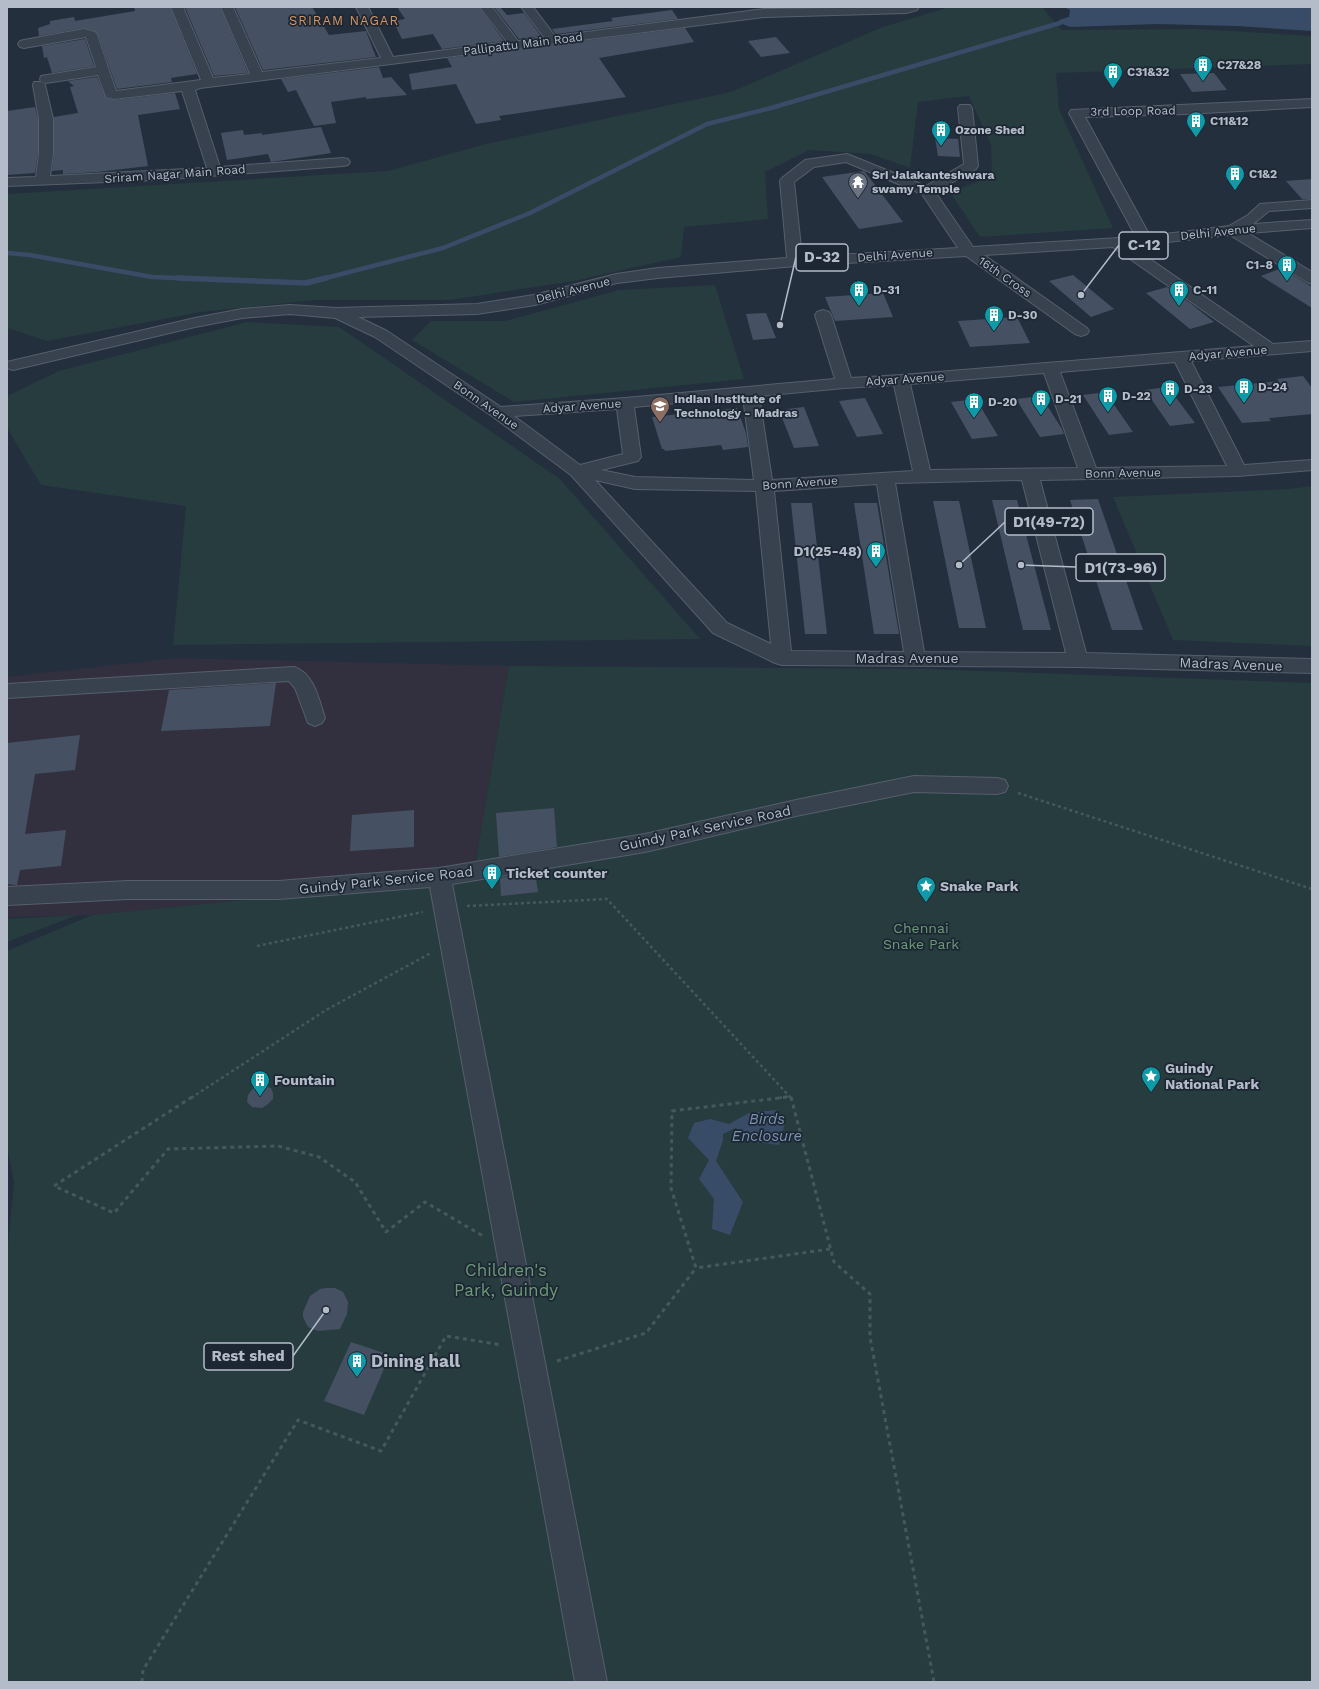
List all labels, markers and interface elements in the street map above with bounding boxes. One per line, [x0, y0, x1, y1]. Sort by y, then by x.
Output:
district label: SRIRAM NAGAR [289, 13, 399, 28]
street label: Pallipattu Main Road [462, 30, 584, 58]
building icon: C27&28 [1192, 54, 1214, 82]
place label: C27&28 [1217, 58, 1261, 72]
building icon: C31&32 [1102, 61, 1124, 89]
place label: C31&32 [1127, 65, 1169, 79]
street label: 3rd Loop Road [1090, 103, 1176, 119]
building icon: C11&12 [1185, 110, 1207, 138]
place label: C11&12 [1210, 114, 1248, 128]
building icon: Ozone Shed [930, 119, 952, 147]
place label: Ozone Shed [955, 123, 1025, 137]
street label: Sriram Nagar Main Road [104, 162, 246, 186]
building icon: C1&2 [1224, 163, 1246, 191]
place label: C1&2 [1249, 167, 1277, 181]
place label: Sri Jalakanteshwara swamy Temple [872, 168, 994, 196]
temple icon: Sri Jalakanteshwara swamy Temple [847, 171, 869, 199]
street label: Delhi Avenue [1180, 221, 1257, 243]
callout: C-12 [1119, 232, 1168, 259]
text: C-12 [1128, 236, 1160, 254]
callout: D-32 [796, 244, 848, 271]
street label: Delhi Avenue [857, 245, 933, 265]
text: D-32 [804, 248, 840, 266]
street label: 16th Cross [976, 254, 1034, 300]
building icon: C1-8 [1276, 254, 1298, 282]
place label: C1-8 [1246, 258, 1273, 272]
street label: Delhi Avenue [534, 274, 612, 306]
building icon: D-31 [848, 279, 870, 307]
building icon: C-11 [1168, 279, 1190, 307]
place label: D-31 [873, 283, 900, 297]
place label: C-11 [1193, 283, 1217, 297]
building icon: D-30 [983, 304, 1005, 332]
place label: D-30 [1008, 308, 1038, 322]
street label: Adyar Avenue [1188, 343, 1268, 363]
street label: Adyar Avenue [865, 369, 945, 389]
building icon: D-24 [1233, 376, 1255, 404]
street label: Bonn Avenue [451, 377, 521, 433]
building icon: D-23 [1159, 378, 1181, 406]
place label: D-24 [1258, 380, 1287, 394]
place label: D-23 [1184, 382, 1213, 396]
building icon: D-22 [1097, 385, 1119, 413]
building icon: D-21 [1030, 388, 1052, 416]
place label: D-22 [1122, 389, 1151, 403]
building icon: D-20 [963, 391, 985, 419]
place label: Indian Institute of Technology - Madras [674, 392, 798, 420]
place label: D-21 [1055, 392, 1082, 406]
school or university icon: Indian Institute of Technology - Madras [649, 395, 671, 423]
place label: D-20 [988, 395, 1018, 409]
street label: Adyar Avenue [542, 396, 622, 416]
street label: Bonn Avenue [1085, 465, 1161, 481]
street label: Bonn Avenue [762, 473, 838, 493]
callout: D1(49-72) [1005, 508, 1093, 535]
text: D1(49-72) [1013, 513, 1085, 531]
building icon: D1(25-48) [865, 540, 887, 568]
place label: D1(25-48) [793, 543, 862, 559]
callout: D1(73-96) [1076, 554, 1165, 581]
text: D1(73-96) [1085, 559, 1157, 577]
street label: Madras Avenue [855, 650, 959, 666]
street label: Madras Avenue [1179, 654, 1283, 674]
street label: Guindy Park Service Road [618, 802, 792, 854]
building icon: Ticket counter [481, 862, 503, 890]
street label: Guindy Park Service Road [298, 863, 474, 897]
place label: Ticket counter [506, 865, 607, 881]
place icon: Snake Park [915, 875, 937, 903]
place label: Snake Park [940, 878, 1019, 894]
park label: Chennai Snake Park [883, 920, 959, 952]
place label: Guindy National Park [1165, 1060, 1259, 1092]
place icon: Guindy National Park [1140, 1065, 1162, 1093]
building icon: Fountain [249, 1069, 271, 1097]
place label: Fountain [274, 1072, 335, 1088]
water label: Birds Enclosure [732, 1110, 802, 1145]
park label: Children's Park, Guindy [454, 1260, 558, 1300]
callout: Rest shed [204, 1343, 293, 1370]
text: Rest shed [211, 1347, 285, 1365]
building icon: Dining hall [346, 1350, 368, 1378]
place label: Dining hall [371, 1351, 460, 1371]

